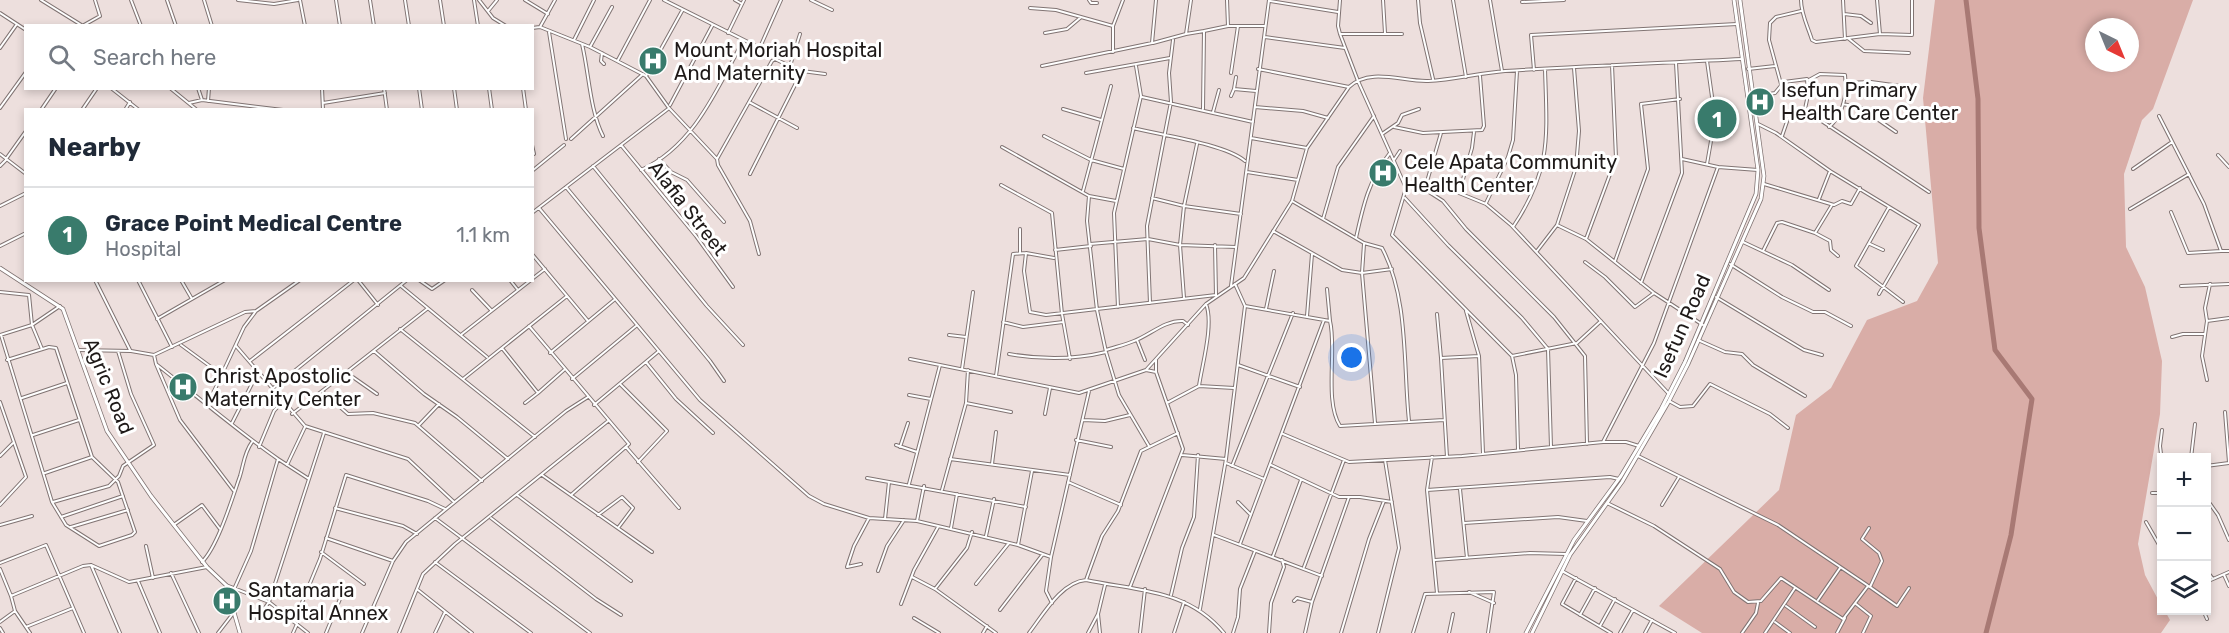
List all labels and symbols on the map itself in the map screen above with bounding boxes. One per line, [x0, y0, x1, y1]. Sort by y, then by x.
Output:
north arrow [2085, 18, 2139, 72]
place label: Mount Moriah Hospital And Maternity [674, 38, 882, 85]
hospital icon: Mount Moriah Hospital And Maternity [637, 45, 669, 77]
place label: Isefun Primary Health Care Center [1781, 78, 1959, 125]
hospital icon: Isefun Primary Health Care Center [1744, 86, 1776, 118]
pin: 1 [1698, 96, 1736, 142]
place label: Cele Apata Community Health Center [1404, 150, 1617, 197]
street label: Alafia Street [643, 156, 733, 260]
hospital icon: Cele Apata Community Health Center [1367, 157, 1399, 189]
street label: Isefun Road [1648, 270, 1716, 382]
street label: Agric Road [79, 335, 139, 437]
your location [1337, 343, 1366, 372]
place label: Christ Apostolic Maternity Center [204, 364, 361, 411]
hospital icon: Christ Apostolic Maternity Center [167, 371, 199, 403]
place label: Santamaria Hospital Annex [248, 578, 388, 625]
hospital icon: Santamaria Hospital Annex [211, 585, 243, 617]

